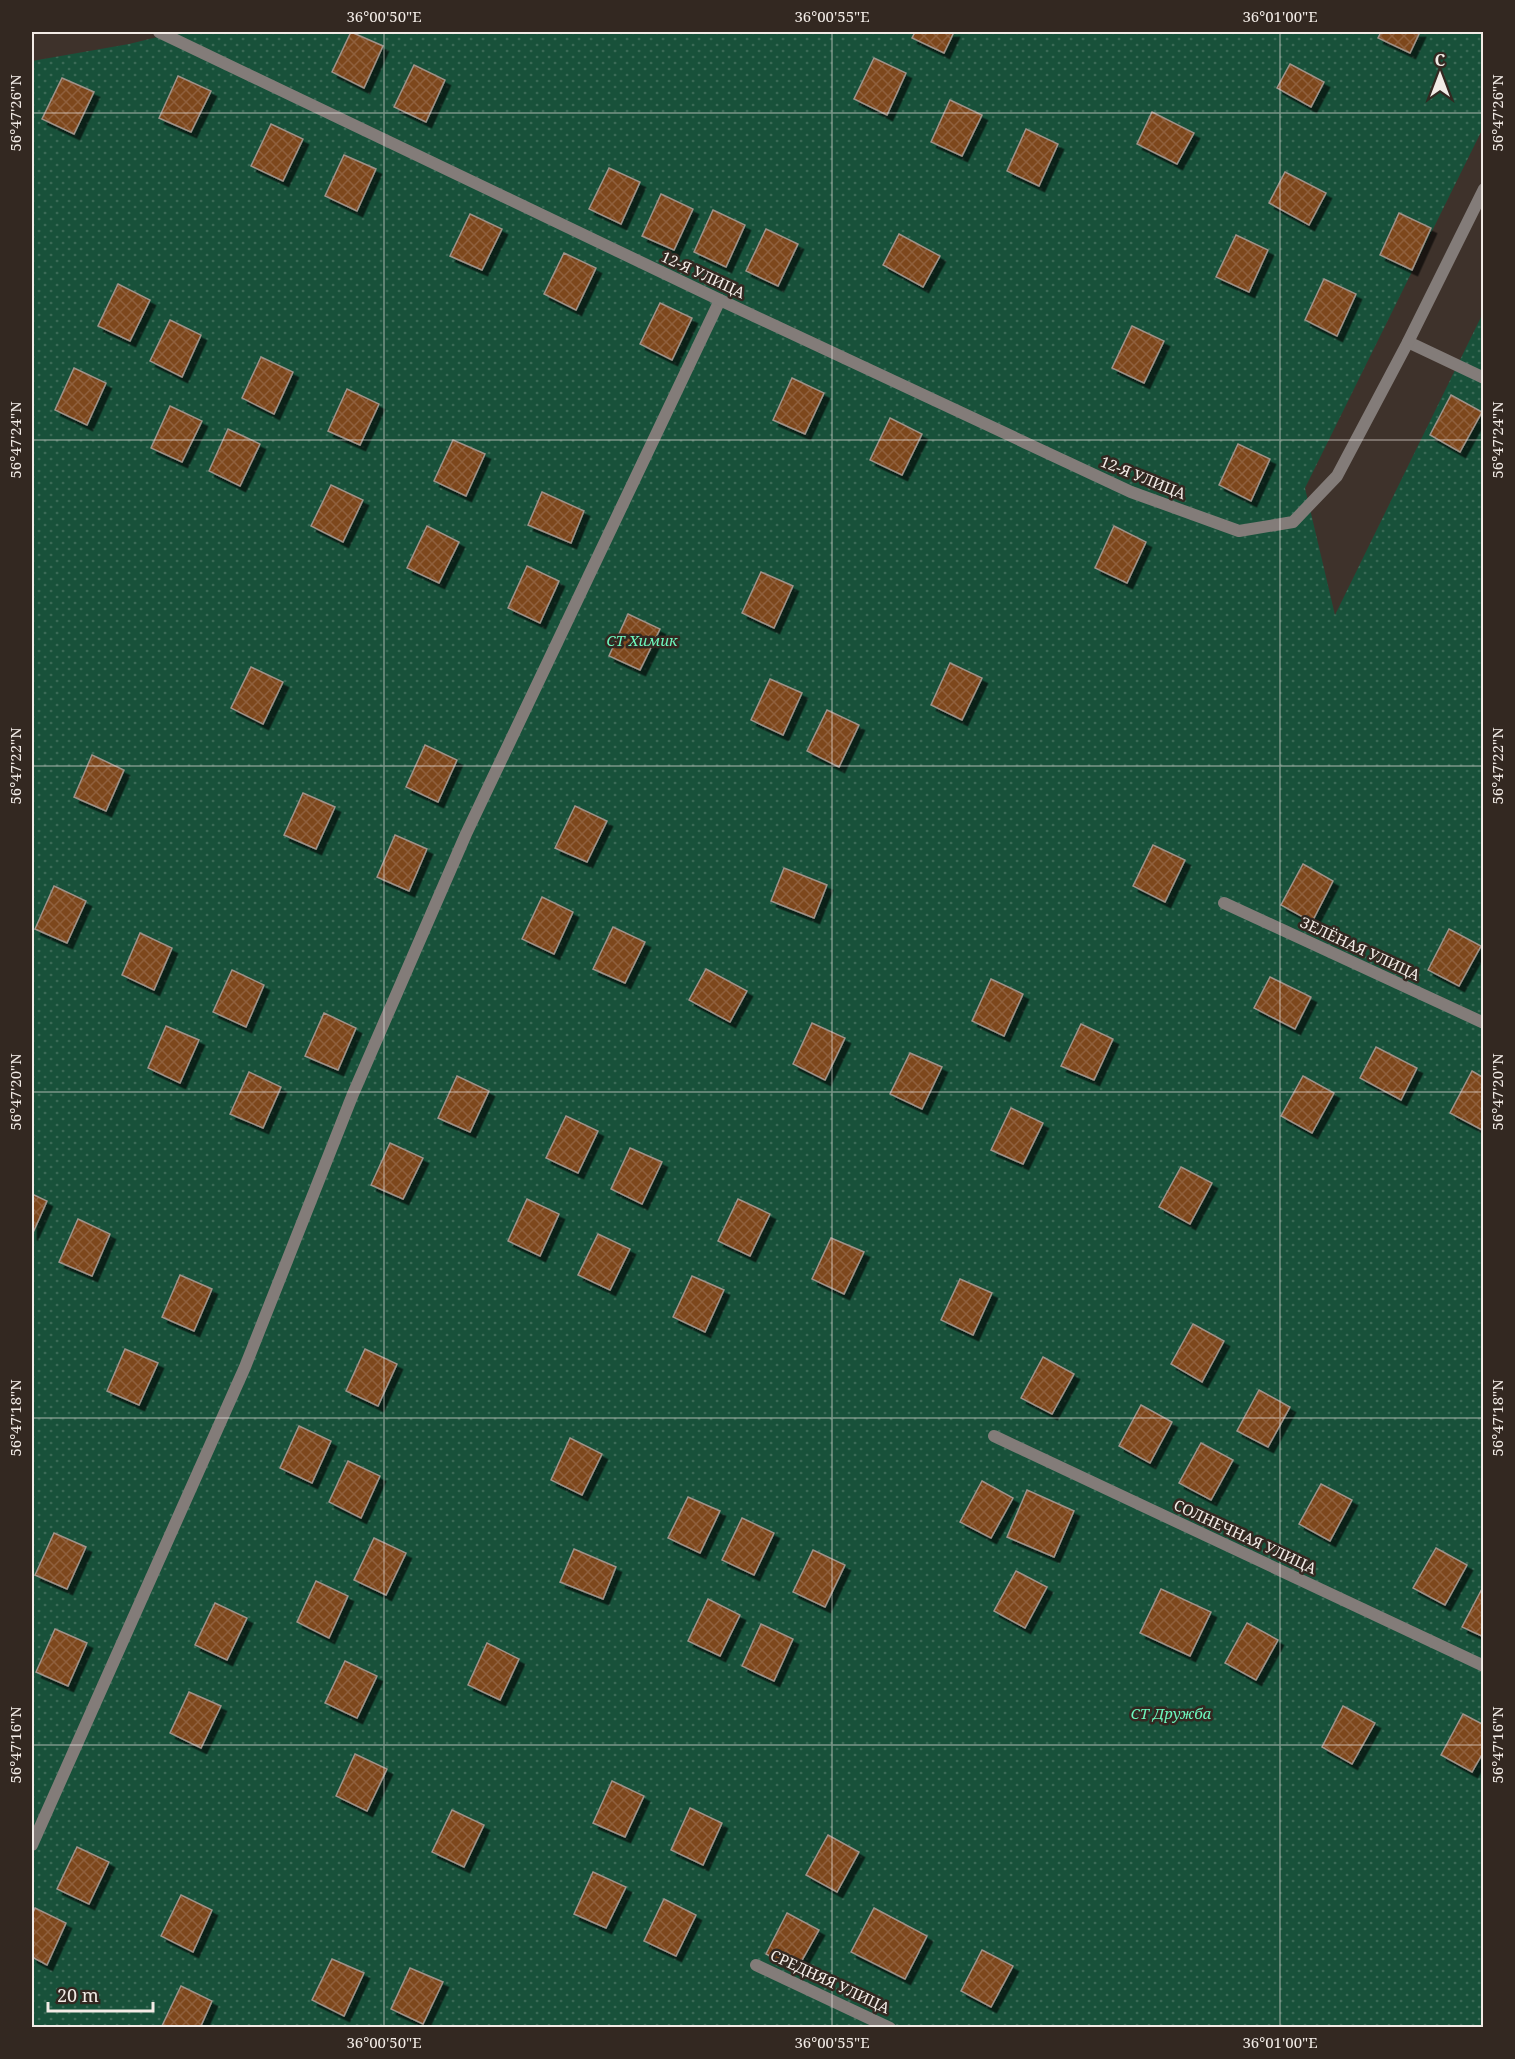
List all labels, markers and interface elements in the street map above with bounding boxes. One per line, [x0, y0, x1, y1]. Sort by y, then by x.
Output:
text: 36°00'50"E [346, 6, 422, 26]
text: 36°00'55"E [794, 6, 870, 26]
text: 36°01'00"E [1242, 6, 1318, 26]
north arrow [1410, 45, 1470, 105]
text: С [1435, 49, 1445, 71]
text: 56°47'26"N [5, 74, 25, 152]
text: 56°47'26"N [1487, 74, 1507, 152]
street label: 12-Я УЛИЦА [658, 246, 749, 302]
text: 56°47'24"N [5, 401, 25, 479]
text: 56°47'24"N [1487, 401, 1507, 479]
street label: 12-Я УЛИЦА [1098, 451, 1189, 503]
park label: СТ Химик [606, 630, 678, 650]
text: 56°47'22"N [5, 727, 25, 805]
text: 56°47'22"N [1487, 727, 1507, 805]
street label: ЗЕЛЁНАЯ УЛИЦА [1297, 912, 1424, 985]
text: 56°47'20"N [5, 1053, 25, 1131]
text: 56°47'20"N [1487, 1053, 1507, 1131]
text: 56°47'18"N [5, 1379, 25, 1457]
text: 56°47'18"N [1487, 1379, 1507, 1457]
street label: СОЛНЕЧНАЯ УЛИЦА [1171, 1494, 1321, 1578]
park label: СТ Дружба [1131, 1703, 1212, 1723]
text: 56°47'16"N [5, 1706, 25, 1784]
text: 56°47'16"N [1487, 1706, 1507, 1784]
street label: СРЕДНЯЯ УЛИЦА [767, 1945, 894, 2018]
scale bar [48, 1975, 153, 2013]
text: 20 m [57, 1983, 99, 2007]
text: 36°00'50"E [346, 2032, 422, 2052]
text: 36°00'55"E [794, 2032, 870, 2052]
text: 36°01'00"E [1242, 2032, 1318, 2052]

